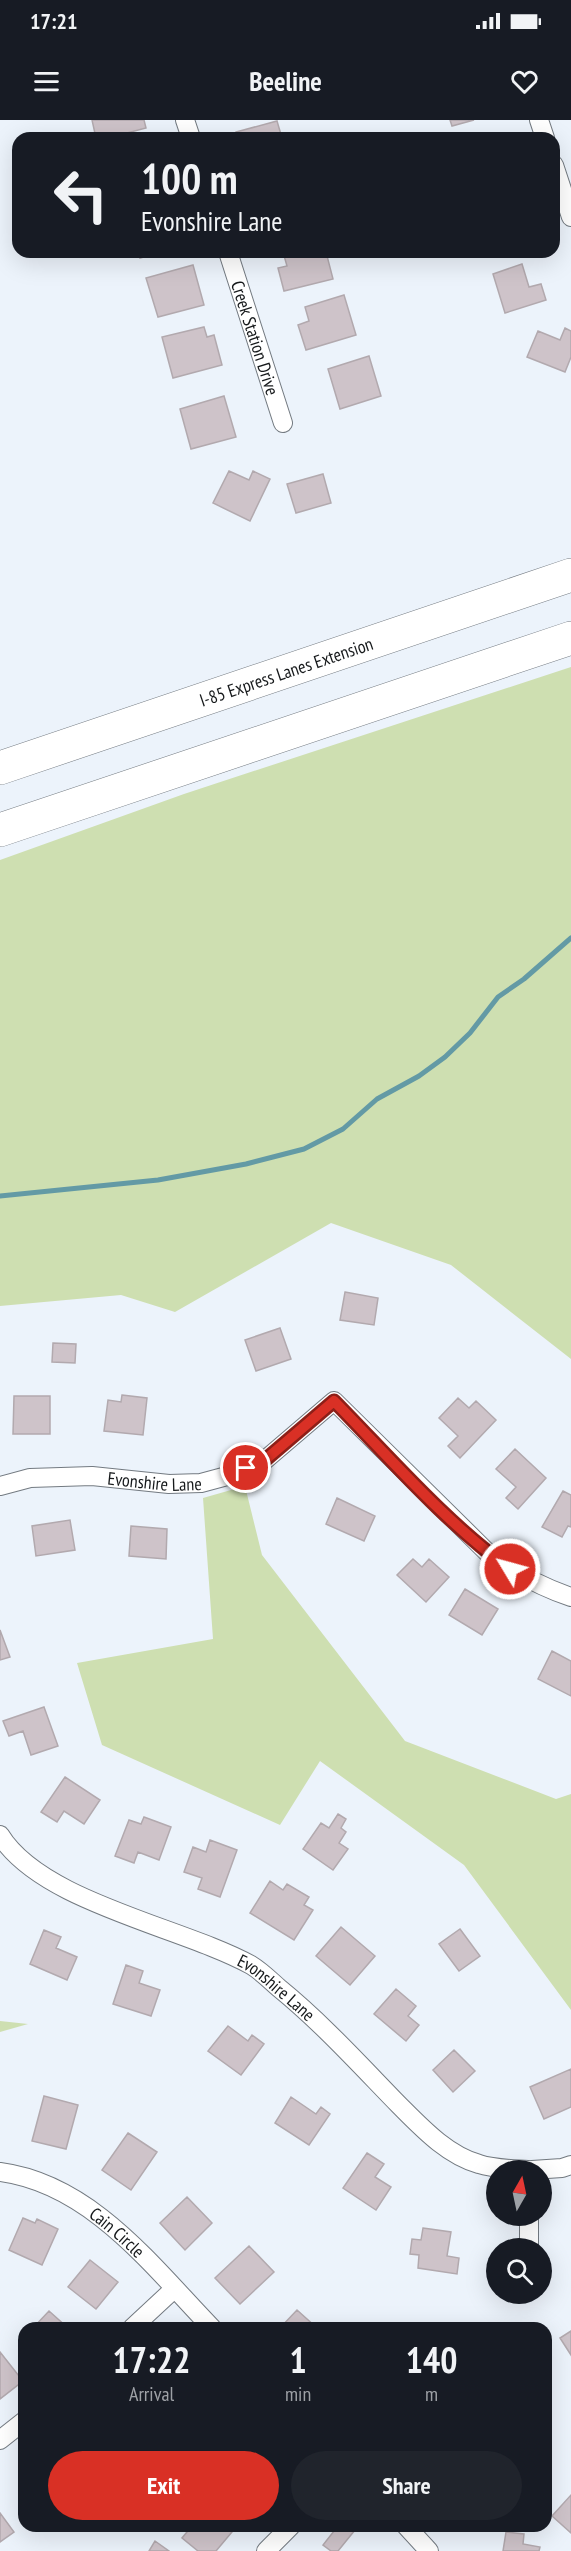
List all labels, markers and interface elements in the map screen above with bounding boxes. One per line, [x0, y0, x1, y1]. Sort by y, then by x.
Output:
text: 17:21 [30, 7, 78, 35]
text: Beeline [249, 64, 322, 98]
icon: menu [30, 65, 63, 98]
icon: heart [508, 65, 541, 98]
text: 100 m [141, 151, 238, 206]
icon: left [42, 156, 120, 234]
text: Evonshire Lane [141, 204, 282, 238]
street label: Creek Station Drive [226, 277, 285, 398]
street label: I-85 Express Lanes Extension [196, 631, 376, 711]
pin [220, 1442, 271, 1493]
icon: arrive [229, 1451, 262, 1484]
street label: Evonshire Lane [106, 1466, 202, 1496]
position arrow [478, 1537, 542, 1601]
street label: Evonshire Lane [234, 1949, 320, 2026]
north arrow [486, 2160, 552, 2226]
map controls [486, 2160, 552, 2304]
street label: Cain Circle [85, 2202, 150, 2262]
button: search [486, 2238, 552, 2304]
text: 17:22 [113, 2336, 190, 2383]
text: 1 [289, 2336, 307, 2383]
text: 140 [406, 2336, 457, 2383]
text: Arrival [129, 2381, 174, 2407]
text: min [285, 2381, 311, 2407]
text: m [425, 2381, 438, 2407]
button: Exit [48, 2451, 279, 2520]
button: Share [291, 2451, 522, 2520]

